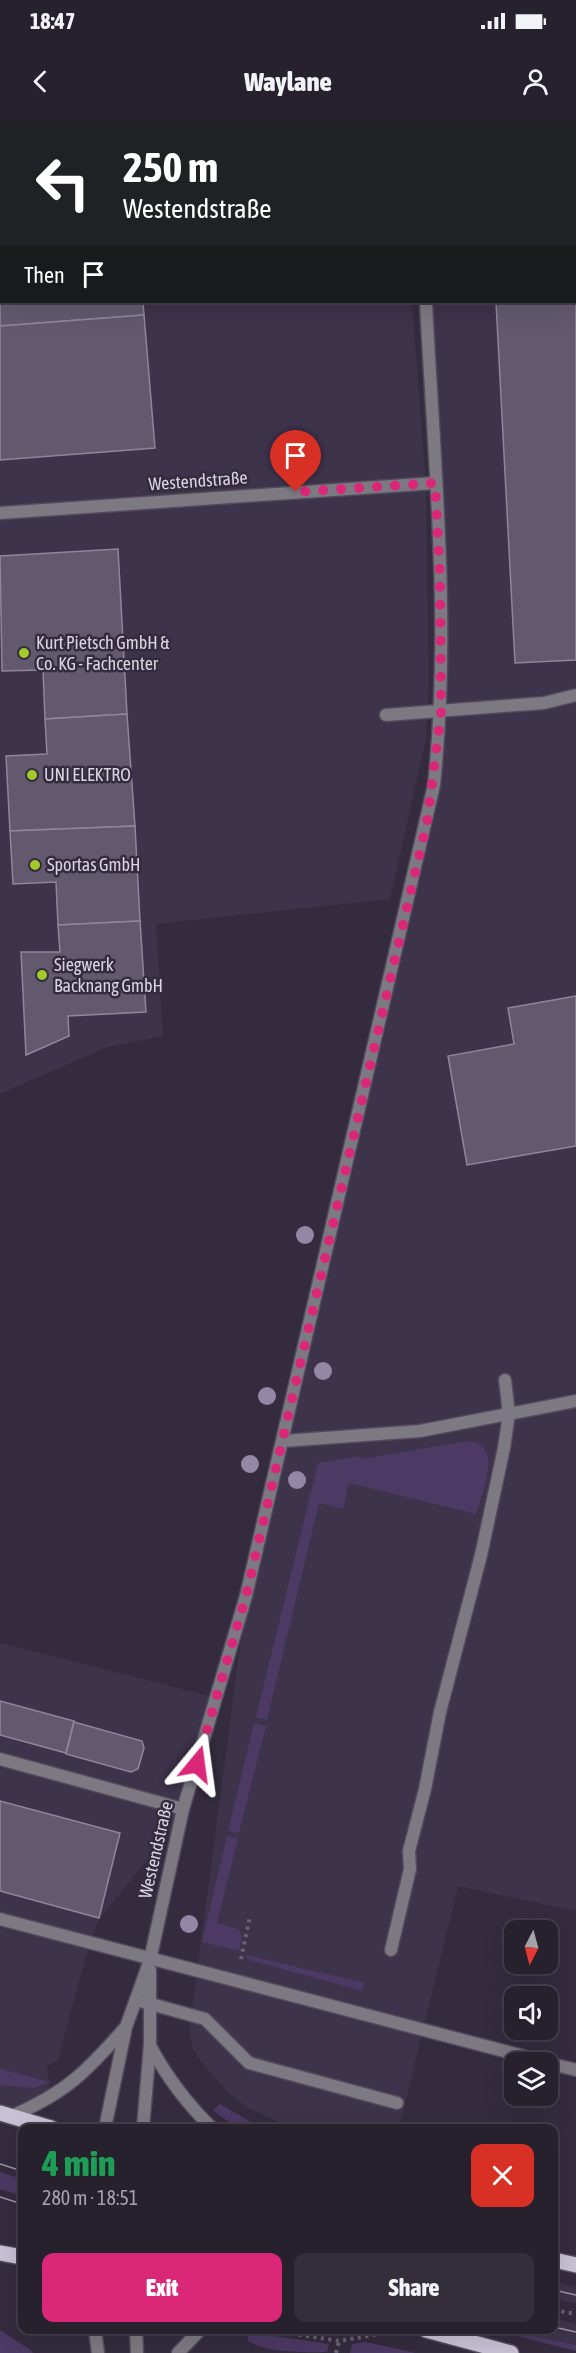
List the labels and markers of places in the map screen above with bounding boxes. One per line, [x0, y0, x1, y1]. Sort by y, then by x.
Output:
pin [270, 430, 321, 492]
place label: Kurt Pietsch GmbH & Co. KG - Fachcenter [36, 632, 170, 674]
marker: Kurt Pietsch GmbH & Co. KG - Fachcenter [17, 646, 31, 660]
place label: UNI ELEKTRO [44, 764, 131, 785]
marker: UNI ELEKTRO [25, 768, 39, 782]
place label: Sportas GmbH [47, 854, 141, 875]
marker: Sportas GmbH [28, 858, 42, 872]
place label: Siegwerk Backnang GmbH [54, 954, 163, 996]
marker: Siegwerk Backnang GmbH [35, 968, 49, 982]

